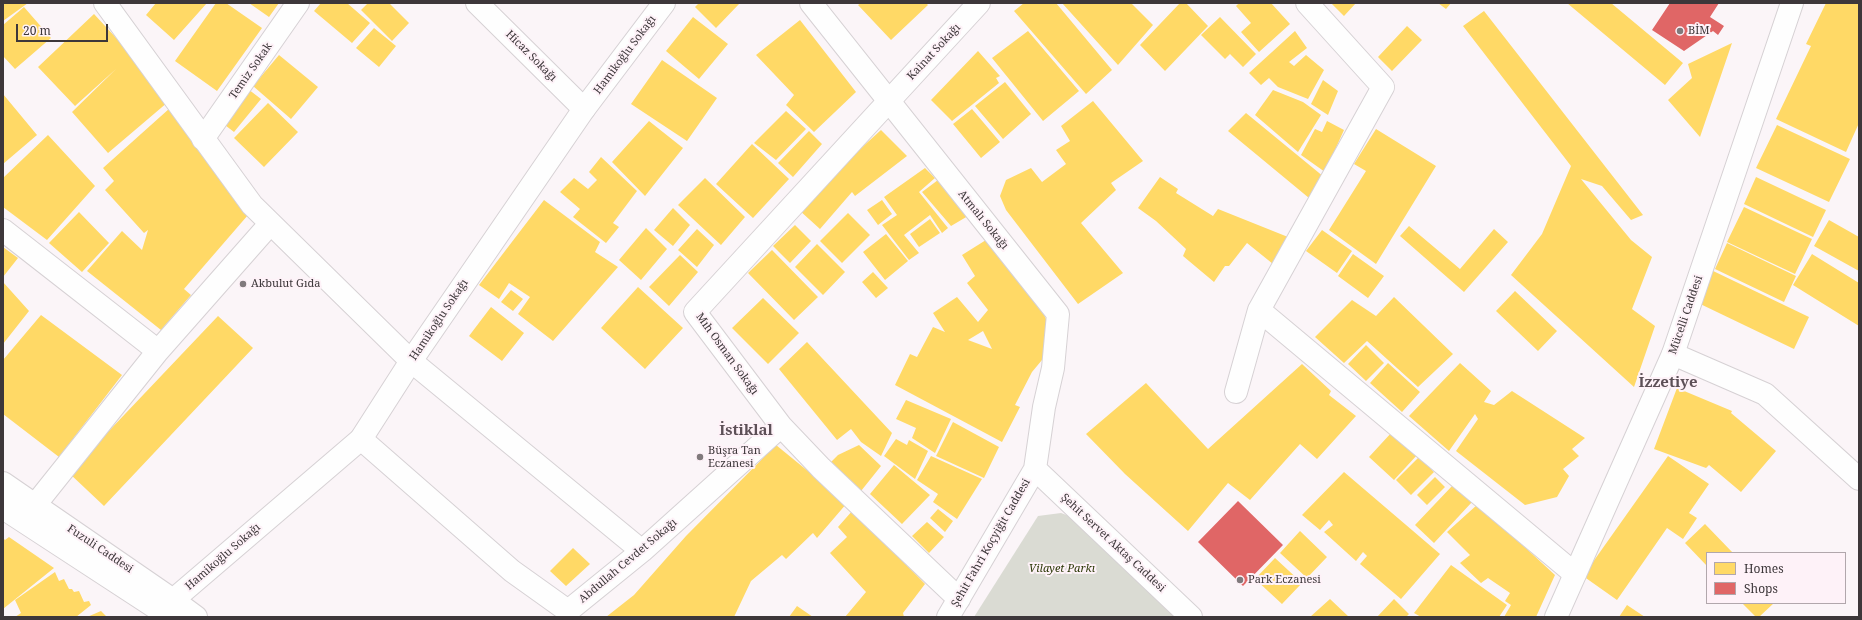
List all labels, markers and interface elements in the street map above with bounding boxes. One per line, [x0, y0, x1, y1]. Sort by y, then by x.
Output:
street label: Hamikoğlu Sokağı [591, 13, 659, 97]
scale bar [18, 16, 110, 42]
street label: Kainat Sokağı [905, 21, 963, 83]
text: 20 m [23, 22, 51, 39]
place label: BİM [1688, 24, 1710, 38]
marker: BİM [1675, 26, 1685, 36]
street label: Hicaz Sokağı [503, 28, 559, 84]
street label: Temiz Sokak [227, 40, 275, 102]
street label: Atmalı Sokağı [955, 188, 1011, 252]
street label: Mücelli Caddesi [1666, 274, 1706, 356]
place label: Akbulut Gıda [251, 277, 320, 291]
street label: Hamikoğlu Sokağı [407, 277, 471, 363]
marker: Akbulut Gıda [238, 279, 248, 289]
street label: Mıh Osman Sokağı [693, 311, 761, 397]
district label: İzzetiye [1638, 374, 1698, 392]
district label: İstiklal [719, 422, 773, 440]
place label: Büşra Tan Eczanesi [708, 444, 761, 470]
marker: Büşra Tan Eczanesi [695, 452, 705, 462]
street label: Şehit Fahri Koçyiğit Caddesi [949, 477, 1033, 609]
street label: Şehit Servet Aktaş Caddesi [1058, 491, 1168, 595]
street label: Abdullah Cevdet Sokağı [576, 516, 680, 606]
street label: Hamikoğlu Sokağı [183, 521, 263, 593]
street label: Fuzuli Caddesi [65, 522, 135, 576]
legend [1706, 552, 1846, 604]
text: Homes [1744, 560, 1784, 577]
park label: Vilayet Parkı [1029, 562, 1095, 576]
place label: Park Eczanesi [1248, 573, 1321, 587]
marker: Park Eczanesi [1235, 575, 1245, 585]
text: Shops [1744, 580, 1778, 597]

